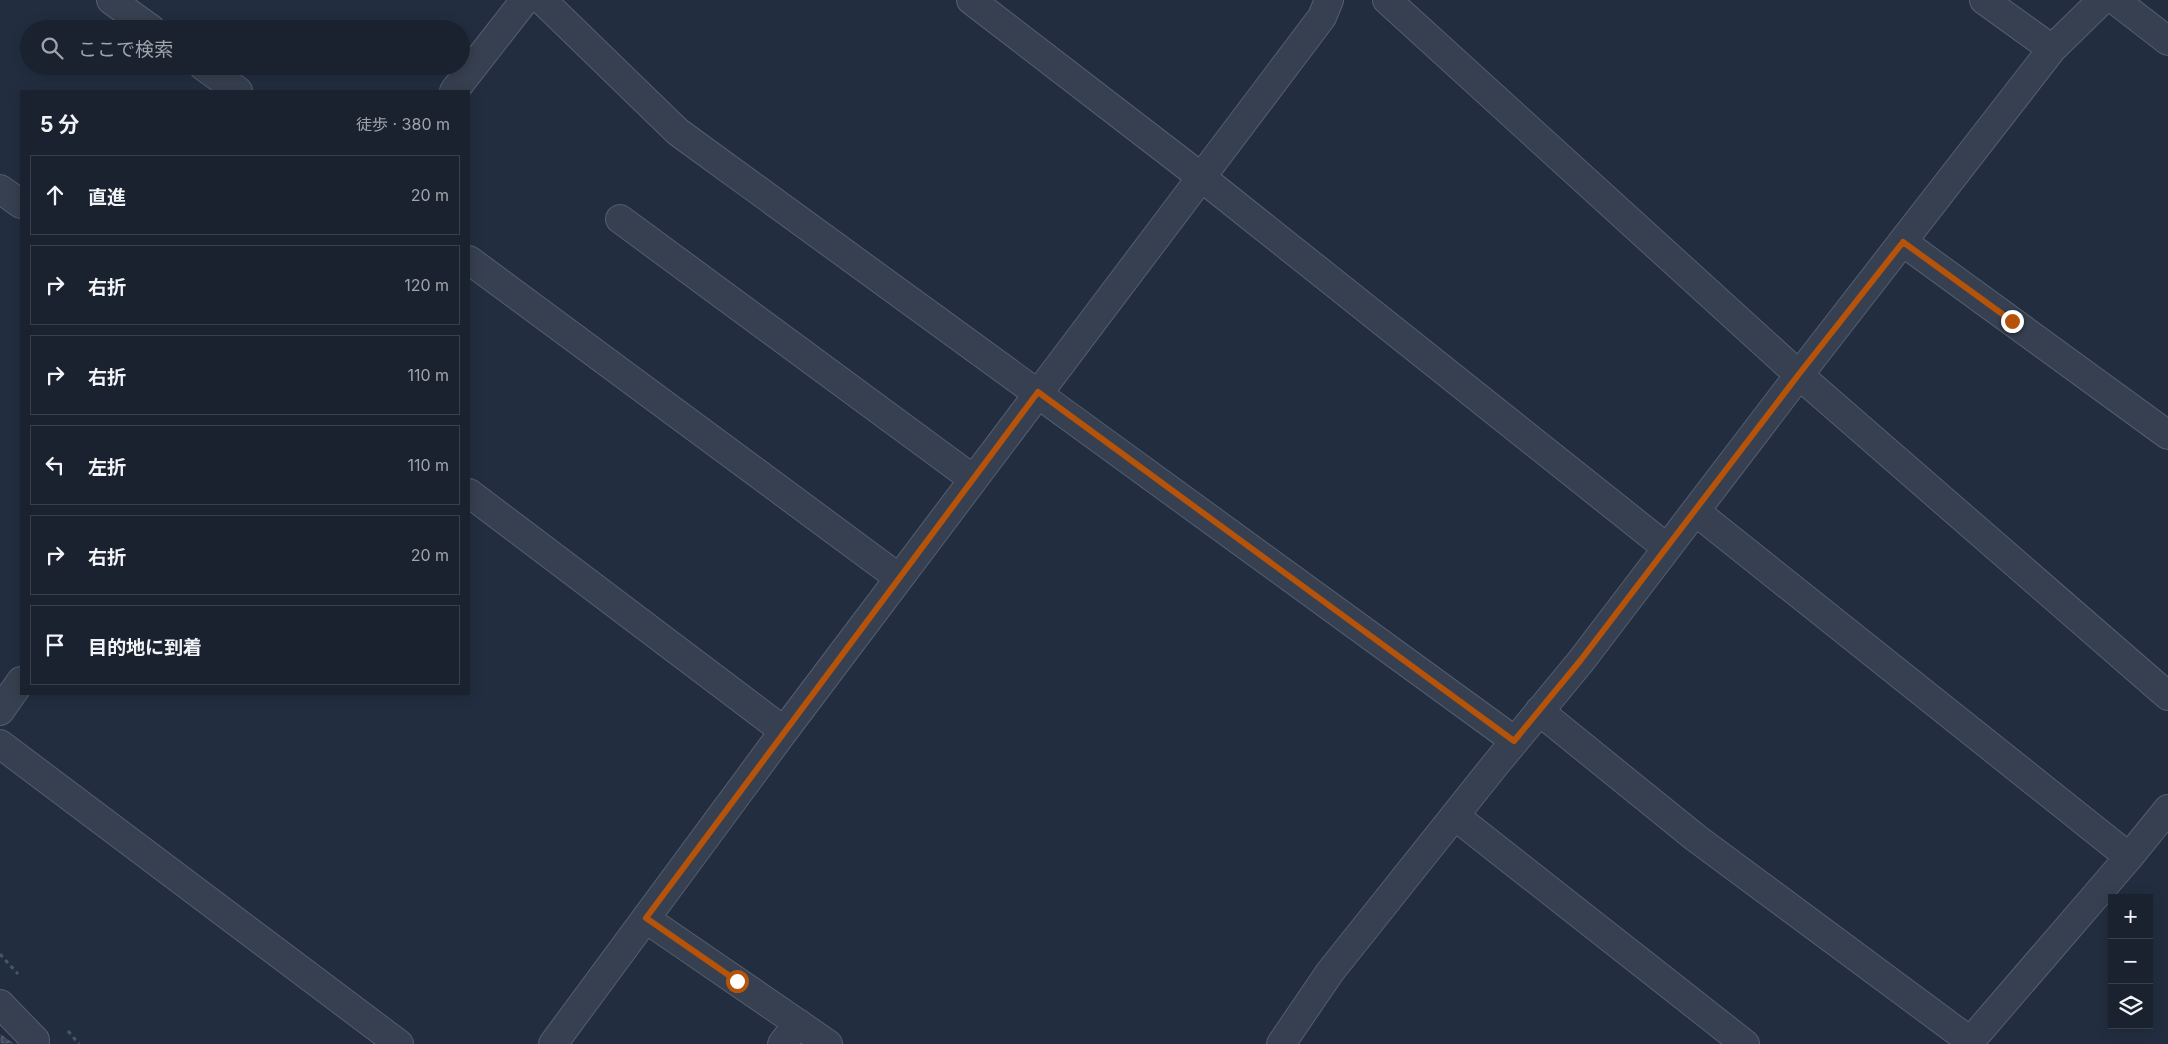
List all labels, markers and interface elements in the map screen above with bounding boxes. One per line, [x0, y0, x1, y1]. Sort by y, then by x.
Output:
search box [20, 20, 470, 75]
icon: search [38, 34, 66, 62]
text: ここで検索 [78, 38, 173, 61]
text: 5 分 [40, 112, 79, 137]
text: 徒歩 · 380 m [356, 114, 450, 134]
icon: ahead [41, 181, 69, 209]
text: 20 m [411, 185, 449, 205]
text: 直進 [88, 186, 126, 209]
icon: right [41, 271, 69, 299]
text: 120 m [404, 275, 449, 295]
text: 右折 [88, 276, 126, 299]
route end [2001, 310, 2024, 333]
icon: right [41, 361, 69, 389]
text: 110 m [407, 365, 449, 385]
text: 右折 [88, 366, 126, 389]
icon: left [41, 451, 69, 479]
text: 110 m [407, 455, 449, 475]
text: 左折 [88, 456, 126, 479]
icon: right [41, 541, 69, 569]
text: 20 m [411, 545, 449, 565]
text: 右折 [88, 546, 126, 569]
icon: arrive [41, 631, 69, 659]
text: 目的地に到着 [88, 636, 202, 659]
map controls [2108, 894, 2153, 1029]
button: + [2108, 894, 2153, 939]
button: − [2108, 939, 2153, 984]
route start [726, 970, 749, 993]
button: layers [2108, 984, 2153, 1029]

